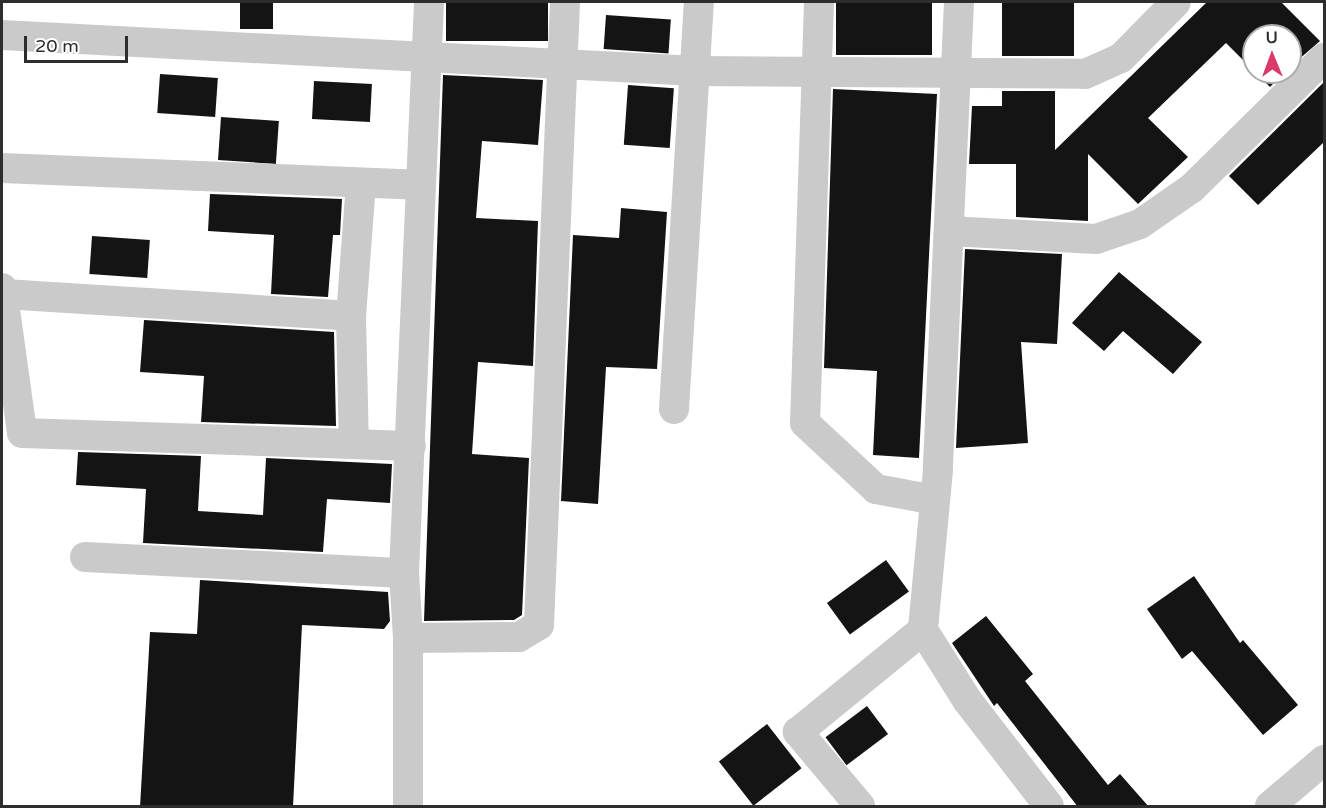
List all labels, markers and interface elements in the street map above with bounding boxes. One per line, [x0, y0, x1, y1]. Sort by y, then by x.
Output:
scale bar [27, 24, 130, 62]
north arrow [1242, 24, 1302, 84]
text: U [1265, 28, 1278, 48]
text: 20 m [35, 35, 79, 57]

